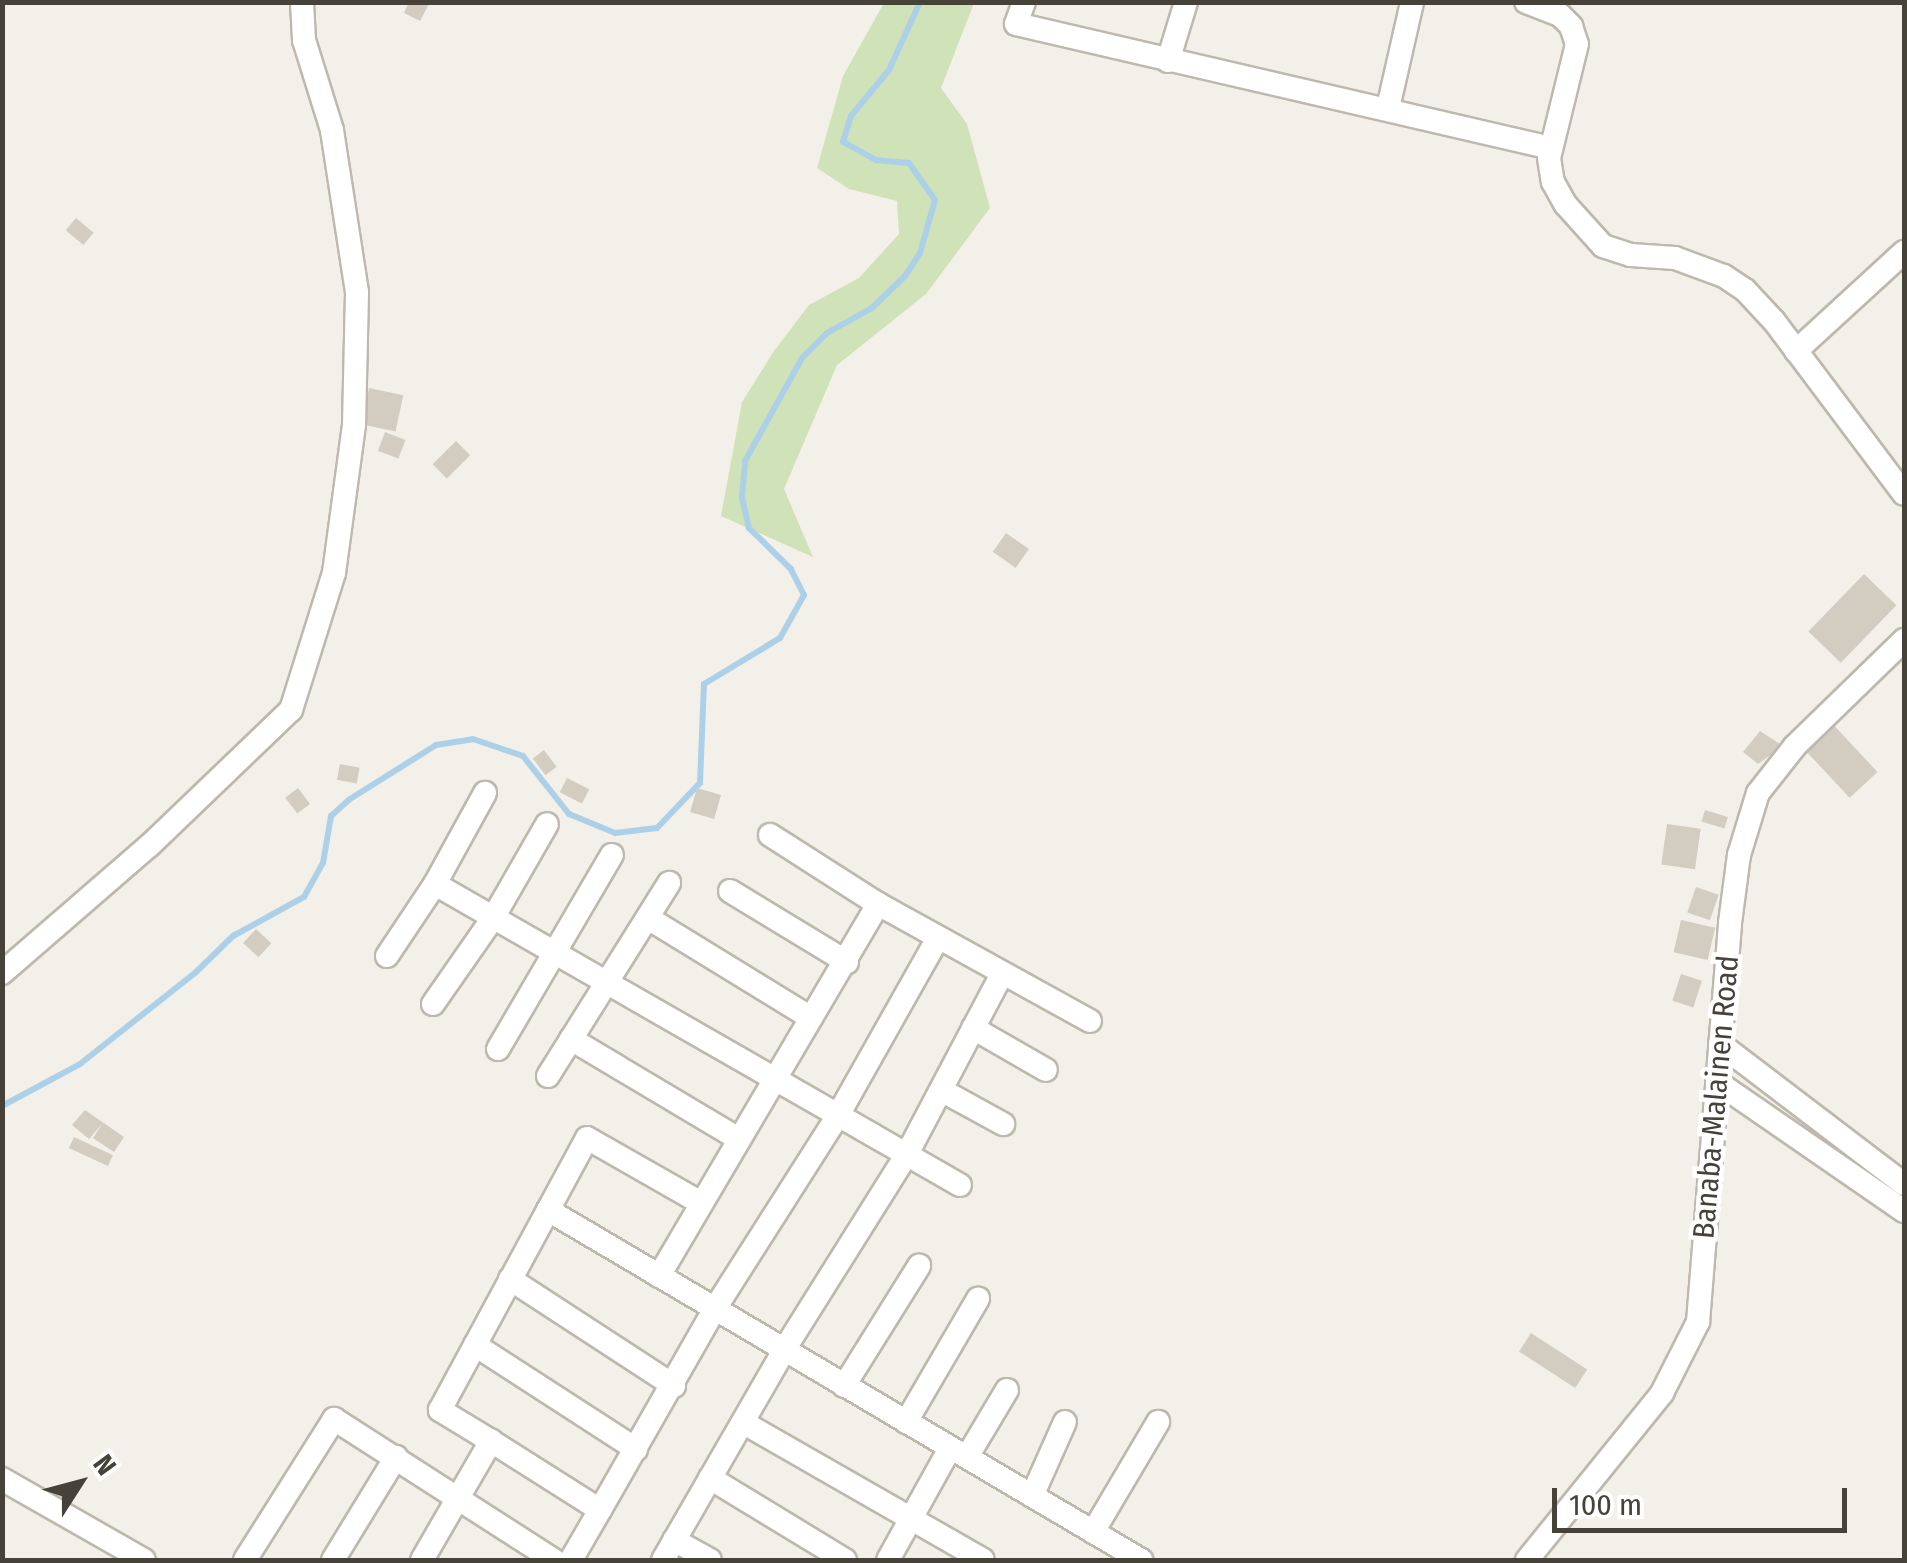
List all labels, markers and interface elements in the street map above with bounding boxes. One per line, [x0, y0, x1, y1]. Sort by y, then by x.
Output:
street label: Banaba-Malainen Road [1686, 954, 1746, 1240]
north arrow [30, 1433, 130, 1533]
text: N [86, 1449, 123, 1482]
scale bar [1557, 1468, 1852, 1530]
text: 100 m [1569, 1487, 1642, 1523]

